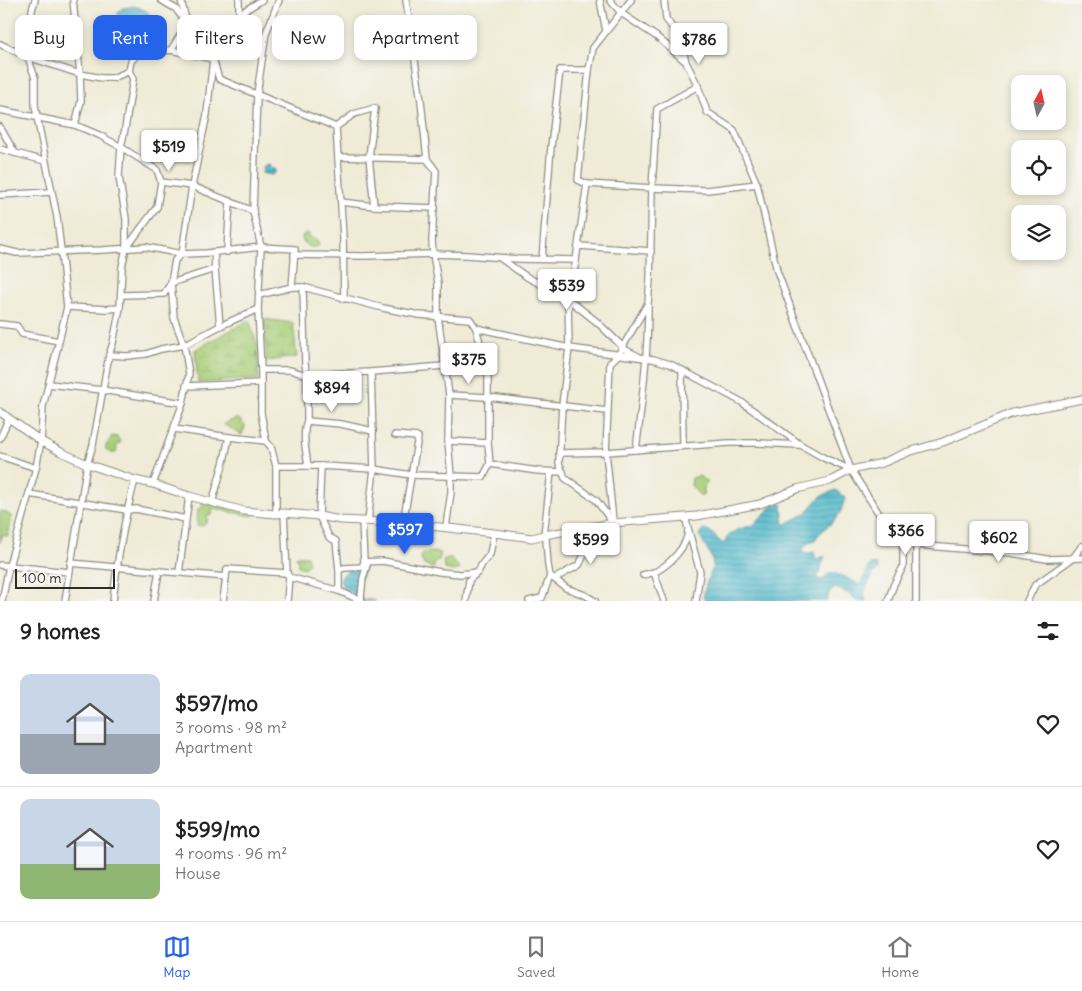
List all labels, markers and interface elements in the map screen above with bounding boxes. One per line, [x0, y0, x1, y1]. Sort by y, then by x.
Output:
chip: Buy [15, 15, 83, 60]
chip: Rent [93, 15, 167, 60]
chip: Filters [177, 15, 262, 60]
chip: New [272, 15, 344, 60]
chip: Apartment [354, 15, 477, 60]
pin: $786 [669, 22, 729, 65]
text: $786 [681, 29, 717, 49]
north arrow [1011, 75, 1066, 130]
map controls [1011, 75, 1066, 260]
pin: $519 [139, 130, 199, 172]
text: $519 [152, 136, 186, 156]
button: locate [1011, 140, 1066, 195]
button: layers [1011, 205, 1066, 260]
pin: $539 [537, 268, 597, 311]
text: $539 [549, 275, 585, 295]
pin: $375 [439, 342, 499, 385]
text: $375 [452, 349, 487, 369]
pin: $894 [302, 370, 362, 413]
text: $894 [314, 377, 350, 397]
pin: $597 [375, 512, 435, 555]
pin: $366 [876, 514, 936, 556]
text: $597 [387, 519, 423, 539]
text: $366 [888, 520, 924, 540]
pin: $602 [969, 520, 1029, 563]
pin: $599 [561, 522, 621, 565]
text: $602 [980, 527, 1018, 547]
text: $599 [573, 529, 609, 549]
scale bar [15, 566, 115, 589]
text: 100 m [22, 569, 62, 587]
icon: filters [1034, 617, 1062, 645]
text: 9 homes [20, 618, 100, 645]
text: $597/mo [175, 690, 258, 717]
icon: home [60, 694, 120, 754]
icon: heart [1034, 710, 1062, 738]
text: 3 rooms · 98 m² [175, 717, 287, 737]
text: Apartment [175, 737, 253, 757]
text: $599/mo [175, 816, 260, 843]
icon: home [60, 819, 120, 879]
icon: heart [1034, 835, 1062, 863]
text: 4 rooms · 96 m² [175, 843, 287, 863]
text: House [175, 863, 221, 883]
tab: Map [163, 933, 191, 981]
tab: Saved [517, 933, 555, 981]
tab: Home [881, 933, 919, 981]

